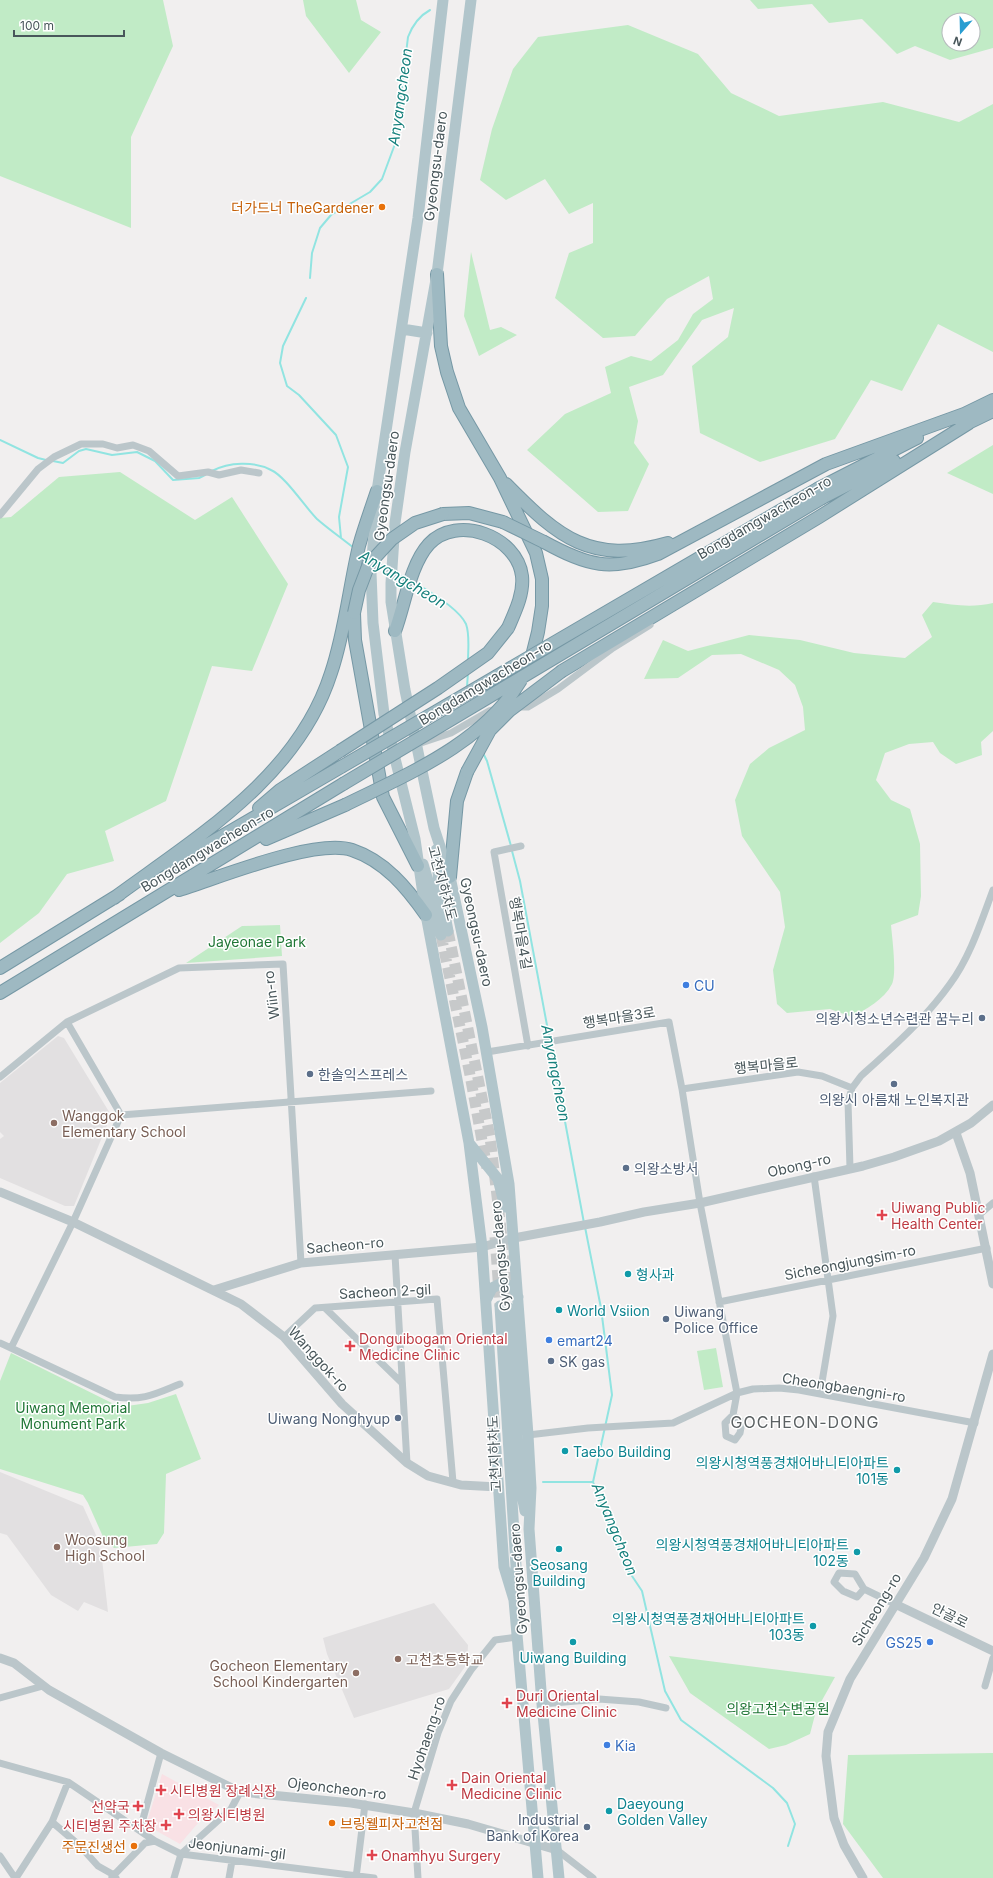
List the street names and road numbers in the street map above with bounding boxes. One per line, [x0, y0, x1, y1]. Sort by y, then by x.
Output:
street label: Gyeongsu-daero [420, 110, 450, 222]
street label: Gyeongsu-daero [370, 430, 402, 542]
street label: Bongdamgwacheon-ro [694, 472, 834, 562]
street label: Bongdamgwacheon-ro [415, 636, 555, 728]
street label: Bongdamgwacheon-ro [137, 803, 277, 895]
street label: 고천지하차도 [425, 843, 461, 923]
street label: Gyeongsu-daero [457, 876, 497, 988]
street label: 행복마을4길 [506, 895, 536, 971]
street label: Wiin-ro [260, 970, 282, 1020]
street label: 행복마을3로 [582, 1003, 657, 1031]
street label: 행복마을로 [733, 1053, 799, 1077]
street label: Obong-ro [766, 1149, 832, 1181]
street label: Gyeongsu-daero [487, 1200, 513, 1312]
street label: Sacheon-ro [305, 1233, 385, 1257]
street label: Sicheongjungsim-ro [783, 1241, 917, 1283]
street label: Sacheon 2-gil [339, 1280, 431, 1302]
street label: Wanggok-ro [285, 1323, 353, 1395]
street label: Cheongbaengni-ro [781, 1369, 907, 1405]
street label: 고천지하차도 [483, 1415, 505, 1493]
street label: Gyeongsu-daero [506, 1523, 530, 1635]
street label: Sicheong-ro [848, 1570, 904, 1648]
street label: 안골로 [929, 1599, 971, 1631]
street label: Hyohaeng-ro [404, 1694, 448, 1782]
street label: Ojeoncheon-ro [286, 1773, 388, 1803]
street label: Jeonjunami-gil [187, 1834, 287, 1862]

